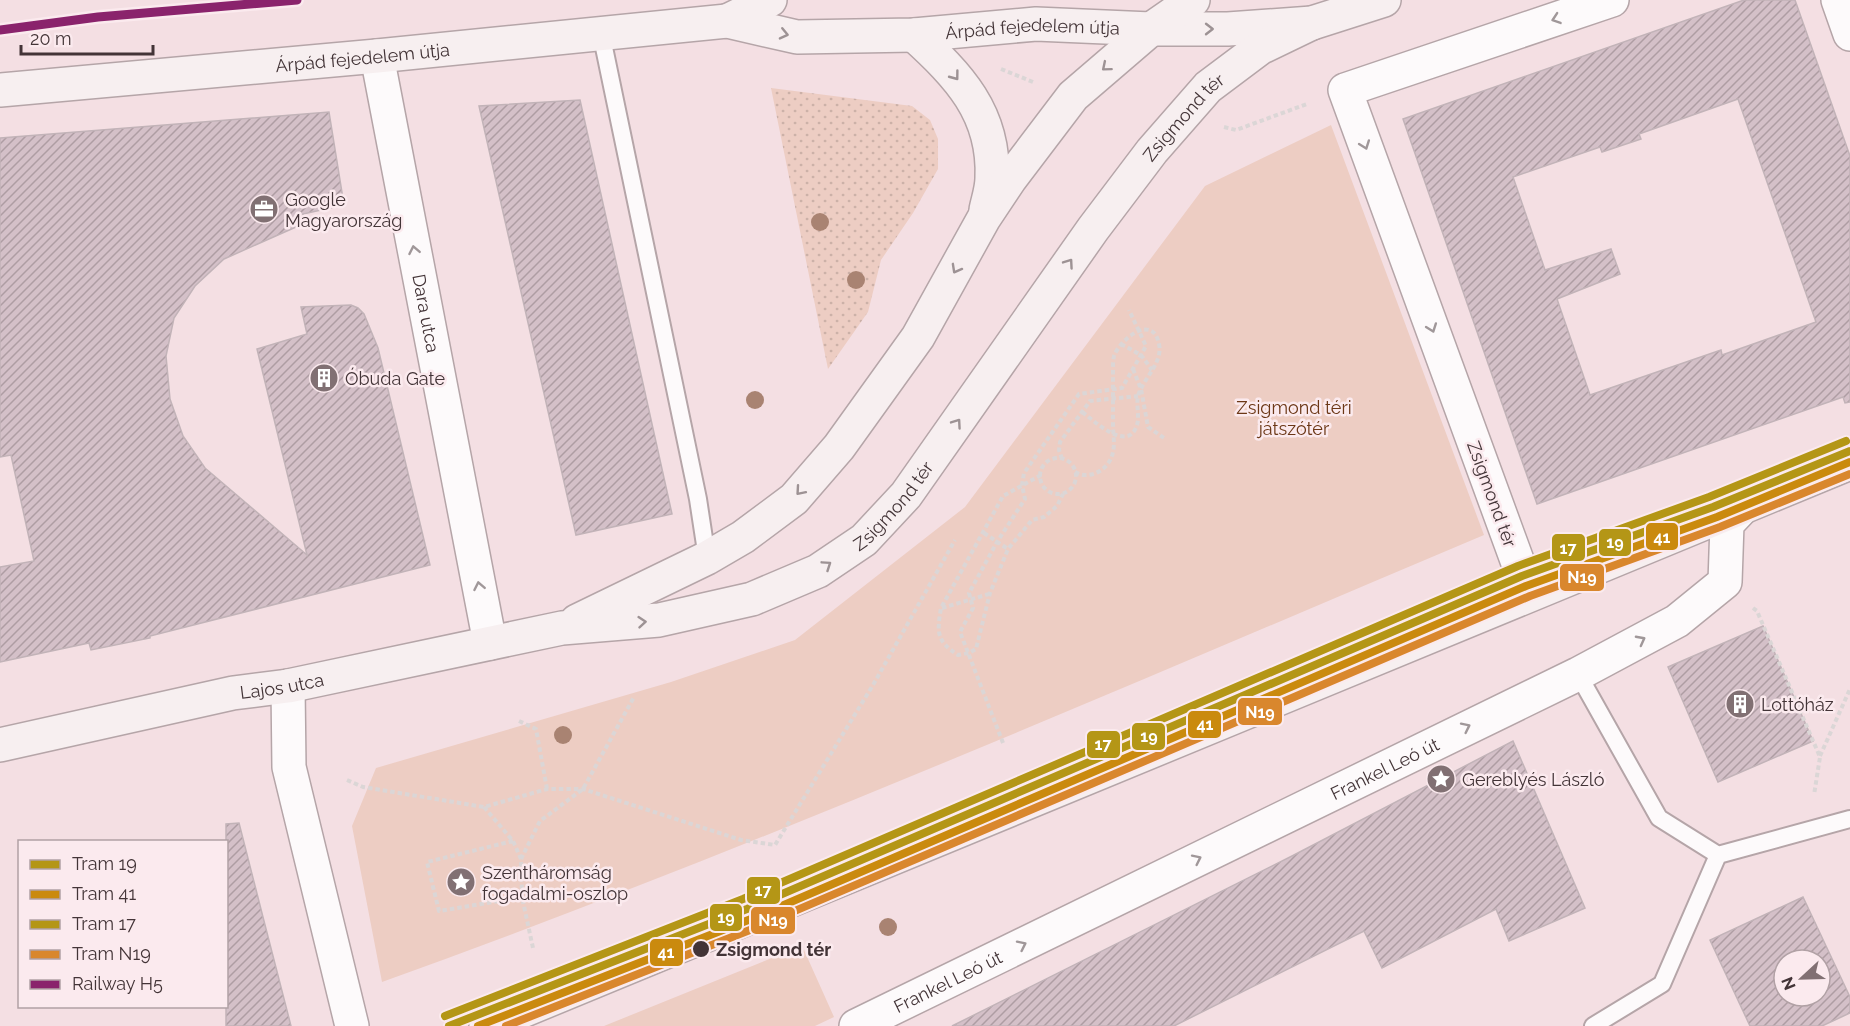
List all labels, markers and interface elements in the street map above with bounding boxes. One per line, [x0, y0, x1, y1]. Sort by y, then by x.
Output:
one-way arrow [1551, 11, 1562, 24]
street label: Árpád fejedelem útja [944, 13, 1120, 43]
scale bar [21, 18, 153, 56]
one-way arrow [1205, 23, 1214, 35]
one-way arrow [779, 27, 789, 40]
text: 20 m [30, 28, 72, 49]
street label: Árpád fejedelem útja [274, 38, 451, 76]
one-way arrow [1102, 60, 1113, 71]
street label: Zsigmond tér [1138, 68, 1229, 165]
one-way arrow [948, 69, 959, 80]
one-way arrow [1358, 139, 1370, 150]
place label: Google Magyarország [285, 189, 403, 231]
office icon: Google Magyarország [248, 193, 280, 225]
one-way arrow [408, 245, 421, 255]
one-way arrow [1062, 259, 1073, 270]
one-way arrow [952, 263, 963, 273]
street label: Dara utca [409, 272, 444, 354]
one-way arrow [1424, 322, 1437, 333]
building icon: Óbuda Gate [308, 362, 340, 394]
place label: Óbuda Gate [345, 367, 445, 389]
park label: Zsigmond téri játszótér [1236, 397, 1352, 439]
one-way arrow [950, 418, 961, 429]
street label: Zsigmond tér [1463, 438, 1521, 551]
street label: Zsigmond tér [849, 456, 937, 555]
one-way arrow [796, 484, 807, 495]
line badge: 41 [1645, 522, 1679, 551]
line badge: 19 [1598, 528, 1632, 557]
text: 41 [1653, 528, 1671, 547]
line badge: 17 [1551, 533, 1586, 562]
text: 19 [1606, 533, 1624, 552]
text: 17 [1560, 539, 1576, 558]
one-way arrow [820, 561, 831, 572]
line badge: N19 [1559, 563, 1605, 592]
text: N19 [1567, 568, 1597, 587]
one-way arrow [473, 581, 486, 591]
one-way arrow [637, 616, 646, 629]
one-way arrow [1635, 636, 1646, 648]
street label: Lajos utca [239, 668, 326, 703]
building icon: Lottóház [1724, 688, 1756, 720]
place label: Lottóház [1761, 694, 1834, 715]
line badge: N19 [1237, 697, 1283, 726]
text: N19 [1245, 703, 1275, 722]
line badge: 41 [1187, 710, 1222, 739]
text: 41 [1196, 715, 1214, 734]
line badge: 19 [1131, 722, 1166, 751]
one-way arrow [1460, 722, 1471, 734]
text: 19 [1140, 727, 1158, 746]
line badge: 17 [1086, 730, 1121, 759]
street label: Frankel Leó út [1327, 733, 1442, 804]
text: 17 [1095, 735, 1111, 754]
place icon: Gereblyés László [1425, 763, 1457, 795]
place label: Gereblyés László [1462, 769, 1605, 790]
legend [18, 840, 228, 1008]
text: Tram 19 [72, 853, 137, 874]
one-way arrow [1190, 854, 1201, 866]
place label: Szentháromság fogadalmi-oszlop [482, 862, 628, 904]
place icon: Szentháromság fogadalmi-oszlop [445, 866, 477, 898]
line badge: 17 [746, 876, 781, 905]
text: 17 [755, 881, 771, 900]
text: Tram 41 [72, 883, 136, 904]
line badge: 19 [709, 903, 743, 932]
line badge: N19 [750, 906, 796, 935]
text: 19 [717, 908, 735, 927]
text: N19 [758, 911, 788, 930]
text: Tram 17 [72, 913, 136, 934]
line badge: 41 [649, 938, 684, 967]
marker: Zsigmond tér [691, 939, 711, 959]
place label: Zsigmond tér [716, 939, 831, 960]
one-way arrow [1015, 940, 1026, 952]
text: Tram N19 [72, 943, 151, 964]
text: 41 [657, 943, 675, 962]
street label: Frankel Leó út [890, 946, 1005, 1017]
north arrow [1772, 948, 1832, 1008]
text: Railway H5 [72, 973, 163, 994]
text: N [1777, 974, 1800, 993]

